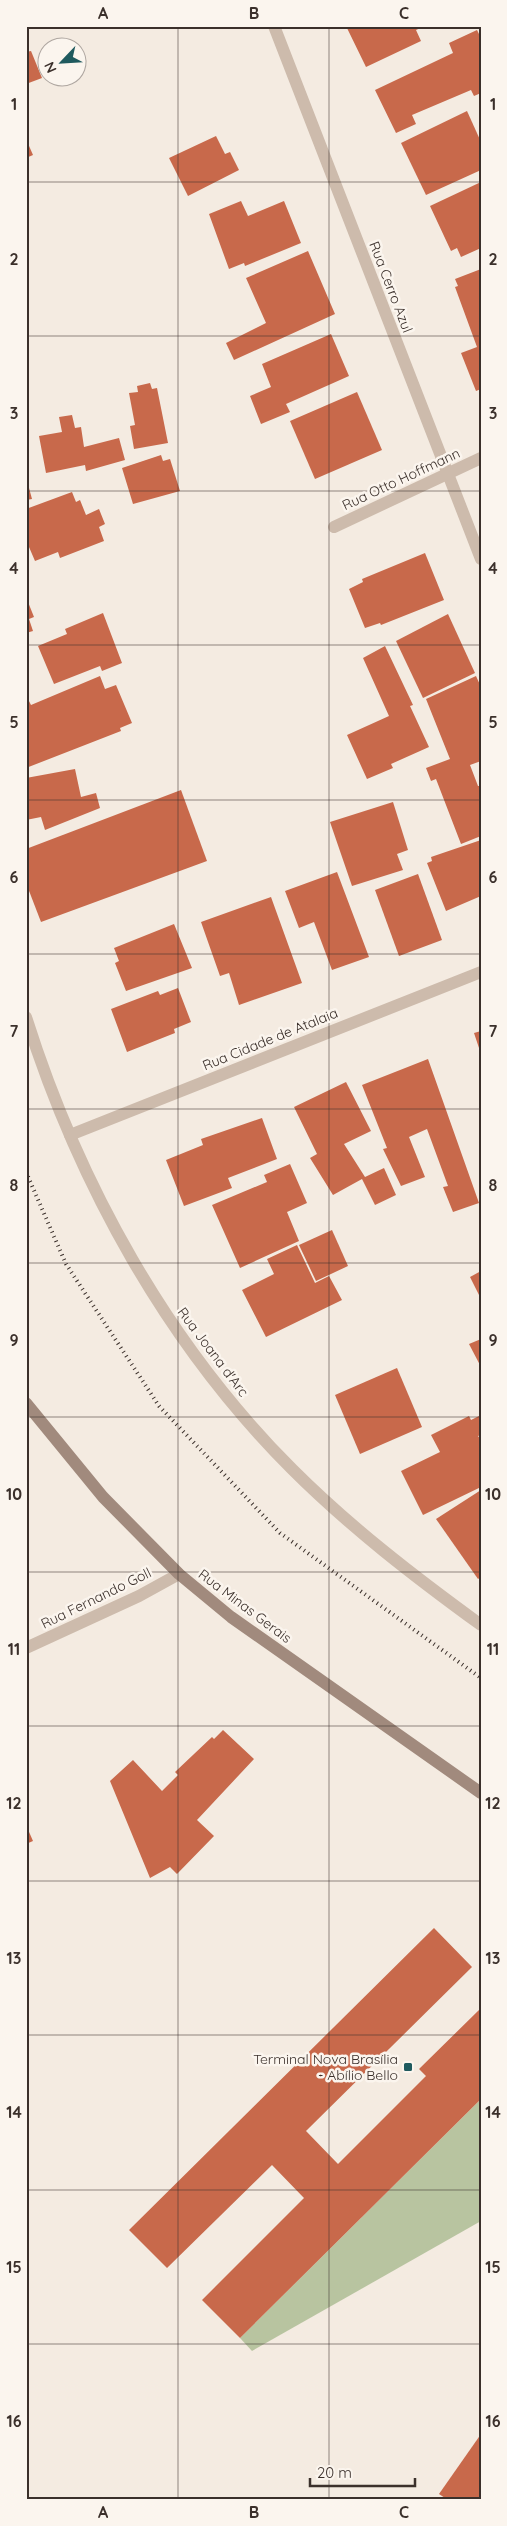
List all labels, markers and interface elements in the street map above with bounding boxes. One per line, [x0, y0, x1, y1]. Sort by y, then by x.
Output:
text: A [98, 3, 109, 23]
text: B [249, 3, 259, 23]
text: C [399, 3, 409, 23]
north arrow [38, 38, 88, 88]
text: N [40, 59, 61, 76]
text: 1 [11, 94, 17, 114]
text: 1 [490, 94, 496, 114]
street label: Rua Cerro Azul [365, 239, 417, 335]
text: 2 [9, 249, 19, 269]
text: 2 [488, 249, 498, 269]
text: 3 [10, 403, 18, 423]
text: 3 [489, 403, 497, 423]
street label: Rua Otto Hoffmann [339, 444, 463, 514]
text: 4 [9, 558, 19, 578]
text: 4 [488, 558, 498, 578]
text: 5 [9, 712, 19, 732]
text: 5 [488, 712, 498, 732]
text: 6 [10, 867, 19, 887]
text: 6 [489, 867, 498, 887]
street label: Rua Cidade de Atalaia [200, 1004, 340, 1074]
text: 7 [10, 1021, 19, 1041]
text: 7 [489, 1021, 498, 1041]
text: 8 [10, 1175, 19, 1195]
text: 8 [489, 1175, 498, 1195]
street label: Rua Joana d'Arc [173, 1304, 253, 1400]
text: 9 [9, 1330, 19, 1350]
text: 9 [488, 1330, 498, 1350]
text: 10 [6, 1484, 22, 1504]
text: 10 [485, 1484, 501, 1504]
street label: Rua Fernando Goll [38, 1563, 154, 1633]
street label: Rua Minas Gerais [195, 1565, 295, 1647]
text: 11 [8, 1639, 20, 1659]
text: 11 [487, 1639, 499, 1659]
text: 12 [6, 1793, 22, 1813]
text: 12 [485, 1793, 501, 1813]
text: 13 [7, 1948, 21, 1968]
text: 13 [486, 1948, 500, 1968]
place label: Terminal Nova Brasília - Abílio Bello [253, 2050, 398, 2084]
marker: Terminal Nova Brasília - Abílio Bello [402, 2061, 414, 2073]
text: 14 [6, 2102, 22, 2122]
text: 14 [485, 2102, 501, 2122]
text: 15 [6, 2257, 22, 2277]
text: 15 [485, 2257, 501, 2277]
text: 16 [6, 2411, 22, 2431]
text: 16 [485, 2411, 501, 2431]
scale bar [310, 2456, 414, 2488]
text: 20 m [317, 2463, 352, 2482]
text: A [98, 2502, 109, 2522]
text: B [249, 2502, 259, 2522]
text: C [399, 2502, 409, 2522]

